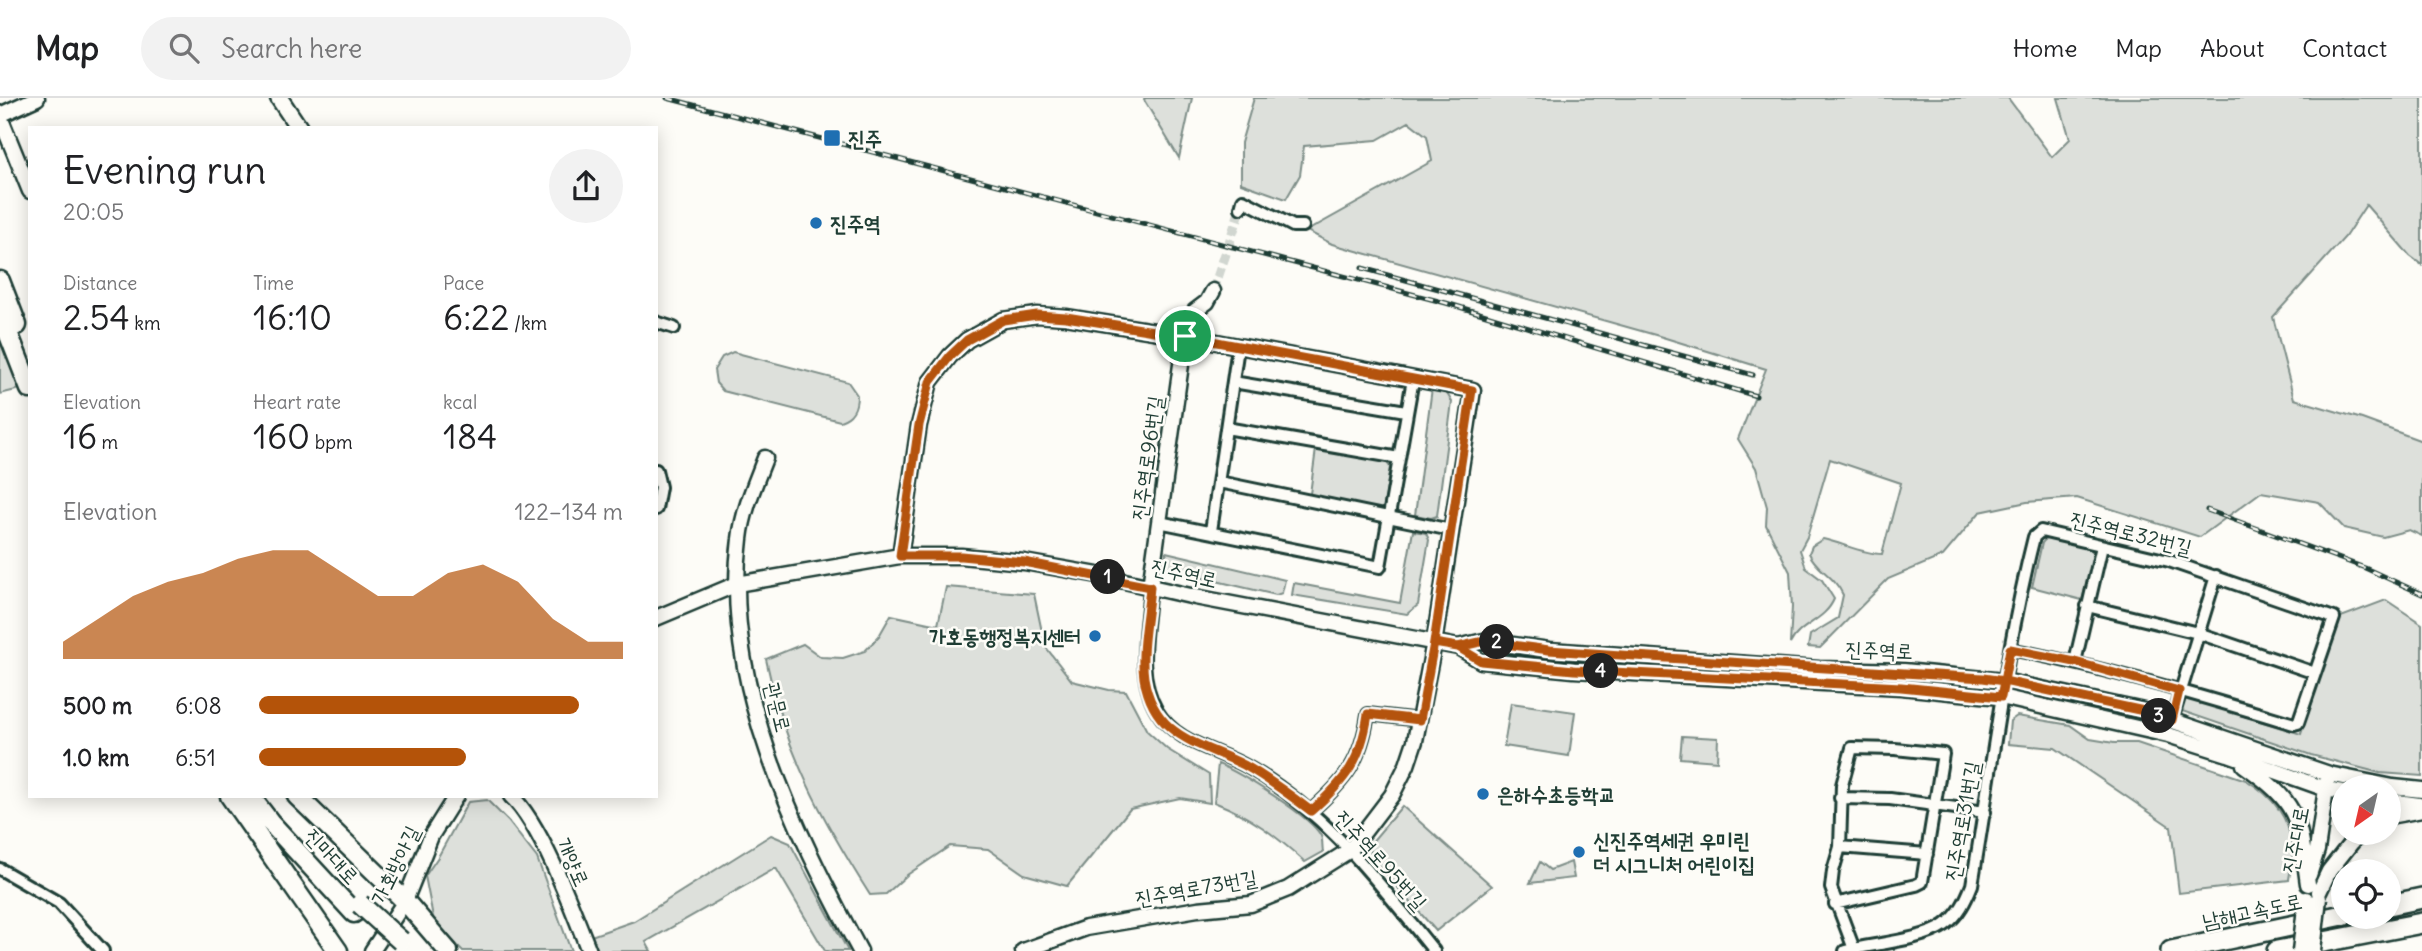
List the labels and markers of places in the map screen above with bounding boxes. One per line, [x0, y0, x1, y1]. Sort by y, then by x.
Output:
place label: 진주 [848, 125, 882, 152]
marker: 진주 [822, 128, 842, 148]
place label: 진주역 [830, 210, 881, 237]
marker: 진주역 [808, 215, 824, 231]
pin [1155, 306, 1215, 366]
pin: 1 [1090, 560, 1126, 594]
place label: 가호동행정복지센터 [929, 623, 1081, 650]
pin: 2 [1480, 624, 1514, 660]
marker: 가호동행정복지센터 [1087, 628, 1103, 644]
pin: 4 [1584, 654, 1618, 688]
pin: 3 [2142, 698, 2176, 734]
place label: 은하수초등학교 [1497, 781, 1615, 808]
marker: 은하수초등학교 [1475, 786, 1491, 802]
place label: 신진주역세권 우미린 더 시그니처 어린이집 [1593, 827, 1755, 878]
marker: 신진주역세권 우미린 더 시그니처 어린이집 [1571, 844, 1587, 860]

